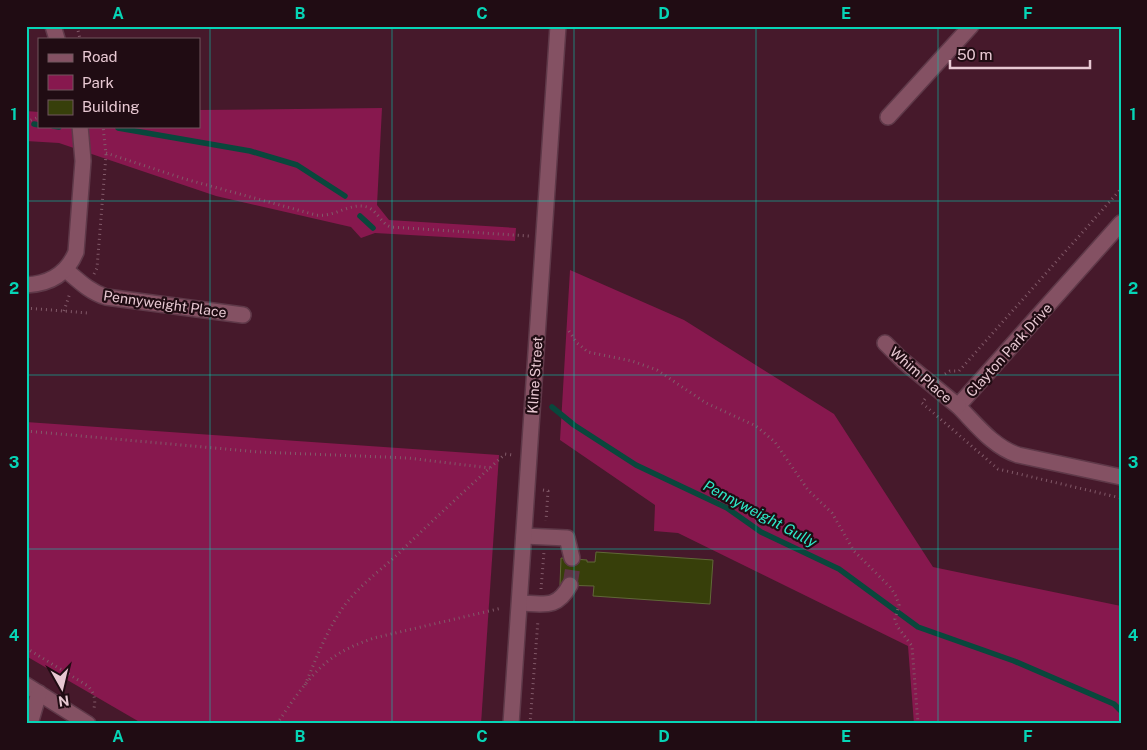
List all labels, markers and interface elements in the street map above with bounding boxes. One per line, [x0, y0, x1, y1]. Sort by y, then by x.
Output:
text: A [112, 4, 124, 23]
text: B [295, 4, 306, 23]
text: C [476, 4, 488, 23]
text: D [658, 4, 670, 23]
text: E [841, 4, 851, 23]
text: F [1023, 4, 1033, 23]
legend [38, 38, 200, 128]
scale bar [950, 38, 1090, 70]
text: 50 m [957, 46, 992, 63]
text: Road [82, 48, 118, 65]
text: Park [82, 74, 114, 91]
text: Building [82, 98, 140, 115]
text: 1 [11, 105, 17, 124]
text: 1 [1130, 105, 1136, 124]
text: 2 [9, 279, 19, 298]
text: 2 [1128, 279, 1138, 298]
street label: Pennyweight Place [102, 287, 228, 321]
street label: Clayton Park Drive [963, 300, 1055, 400]
street label: Kline Street [524, 336, 546, 414]
street label: Whim Place [887, 344, 955, 406]
text: 3 [9, 453, 19, 472]
text: 3 [1128, 453, 1138, 472]
water label: Pennyweight Gully [701, 477, 820, 551]
text: 4 [9, 626, 20, 645]
text: 4 [1128, 626, 1139, 645]
north arrow [38, 662, 88, 712]
text: N [57, 692, 70, 710]
text: A [112, 727, 124, 746]
text: B [295, 727, 306, 746]
text: C [476, 727, 488, 746]
text: D [658, 727, 670, 746]
text: E [841, 727, 851, 746]
text: F [1023, 727, 1033, 746]

